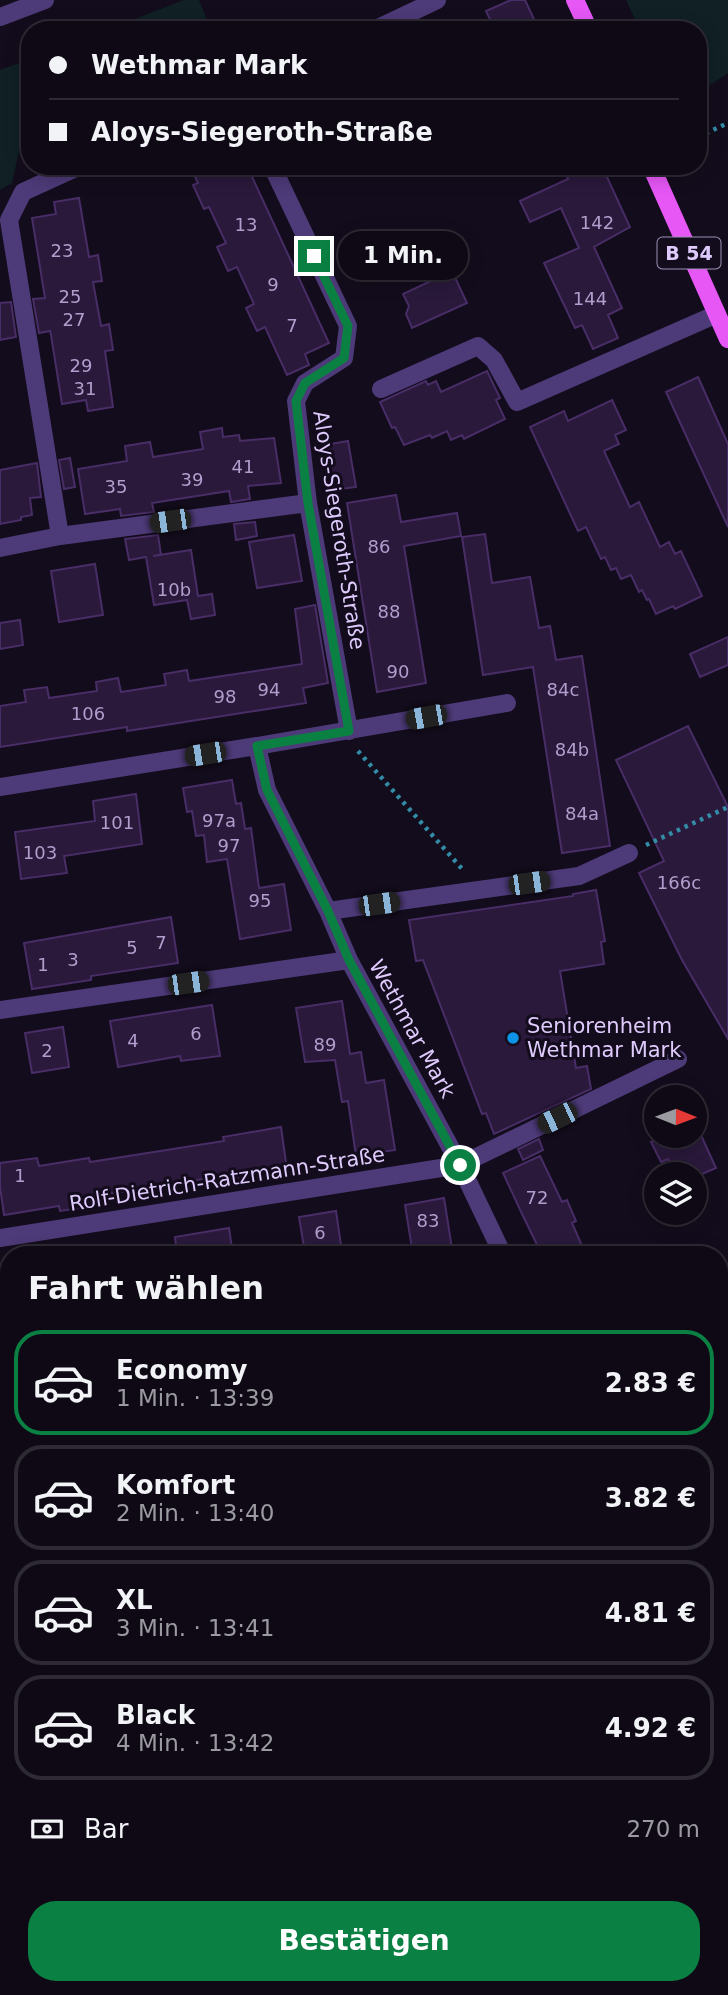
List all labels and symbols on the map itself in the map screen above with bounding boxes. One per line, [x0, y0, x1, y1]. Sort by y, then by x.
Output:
house number: 142 [580, 212, 614, 233]
house number: 13 [235, 214, 257, 235]
callout: 1 Min. [338, 232, 468, 280]
road number: B 54 [658, 238, 720, 268]
house number: 23 [51, 240, 73, 261]
route end [298, 240, 330, 272]
house number: 9 [267, 274, 279, 295]
house number: 25 [59, 286, 81, 307]
house number: 144 [573, 288, 607, 309]
house number: 27 [63, 309, 85, 330]
house number: 7 [286, 315, 298, 336]
house number: 29 [70, 355, 92, 376]
house number: 31 [74, 378, 96, 399]
street label: Aloys-Siegeroth-Straße [308, 409, 370, 651]
house number: 41 [232, 456, 254, 477]
house number: 39 [181, 469, 203, 490]
house number: 35 [105, 476, 127, 497]
car [148, 508, 193, 534]
house number: 86 [368, 536, 390, 557]
house number: 10b [157, 579, 191, 600]
house number: 88 [378, 601, 400, 622]
house number: 90 [387, 661, 409, 682]
house number: 94 [258, 679, 280, 700]
house number: 84c [547, 679, 579, 700]
house number: 98 [214, 686, 236, 707]
house number: 106 [71, 703, 105, 724]
car [404, 703, 449, 731]
house number: 84b [555, 739, 589, 760]
car [183, 740, 228, 768]
house number: 84a [565, 803, 599, 824]
house number: 97a [202, 810, 236, 831]
house number: 101 [100, 812, 134, 833]
house number: 97 [218, 835, 240, 856]
house number: 103 [23, 842, 57, 863]
car [507, 870, 552, 896]
house number: 166c [657, 872, 701, 893]
house number: 95 [249, 890, 271, 911]
car [357, 891, 402, 917]
house number: 7 [155, 932, 167, 953]
house number: 5 [126, 937, 138, 958]
house number: 3 [67, 949, 79, 970]
house number: 1 [37, 954, 49, 975]
street label: Wethmar Mark [364, 956, 460, 1103]
car [166, 970, 211, 996]
place label: Seniorenheim Wethmar Mark [527, 1014, 682, 1062]
house number: 6 [190, 1023, 202, 1044]
house number: 4 [127, 1030, 139, 1051]
marker: Seniorenheim Wethmar Mark [505, 1030, 521, 1046]
house number: 89 [314, 1034, 336, 1055]
house number: 2 [41, 1040, 53, 1061]
north arrow [644, 1085, 707, 1148]
car [534, 1099, 581, 1137]
street label: Rolf-Dietrich-Ratzmann-Straße [67, 1142, 387, 1216]
route start [444, 1149, 476, 1181]
house number: 1 [14, 1165, 26, 1186]
house number: 72 [526, 1187, 548, 1208]
house number: 83 [417, 1210, 439, 1231]
house number: 6 [314, 1222, 326, 1243]

